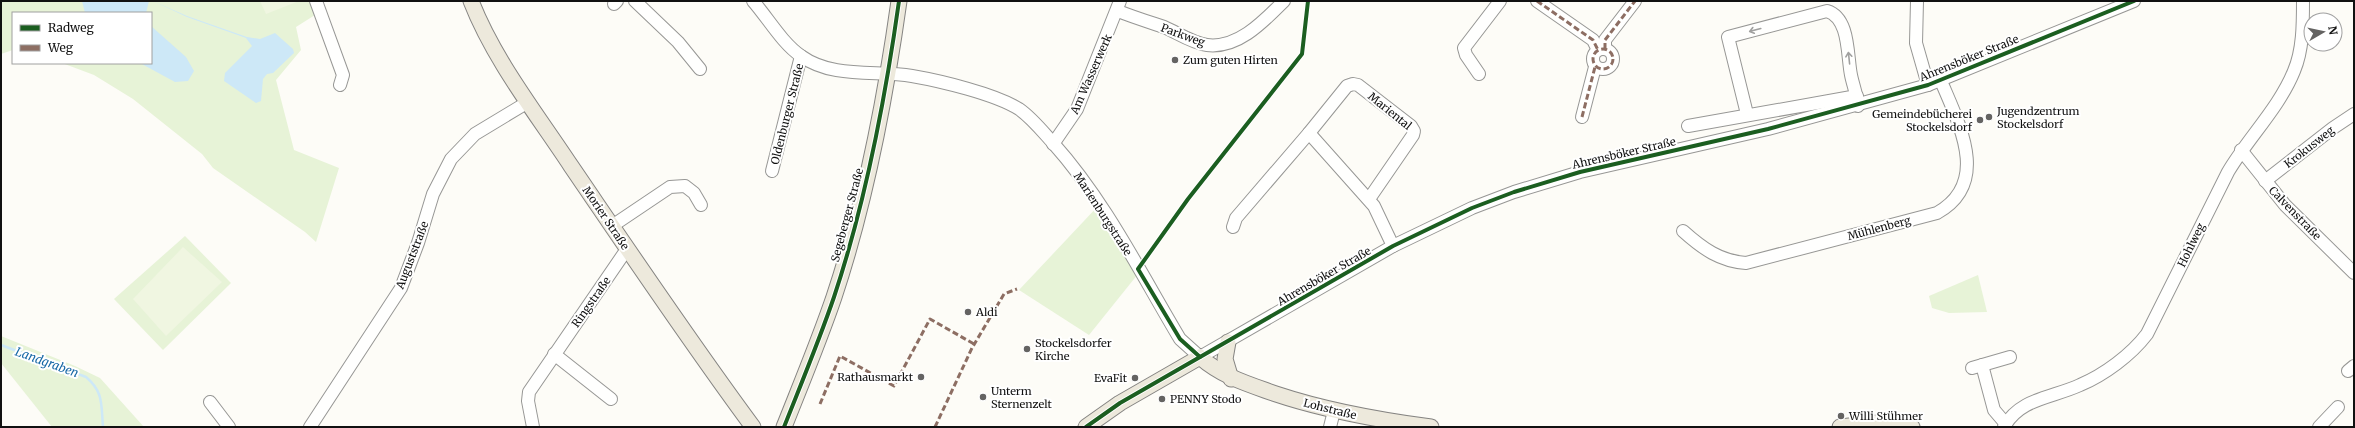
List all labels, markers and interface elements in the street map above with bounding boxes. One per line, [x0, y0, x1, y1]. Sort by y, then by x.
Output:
legend [12, 12, 152, 64]
north arrow [2303, 12, 2343, 52]
text: Radweg [48, 20, 94, 35]
street label: Parkweg [1159, 21, 1207, 50]
text: N [2325, 25, 2341, 36]
one-way arrow [1749, 27, 1762, 34]
street label: Am Wasserwerk [1067, 32, 1115, 117]
street label: Ahrensböker Straße [1916, 32, 2021, 85]
text: Weg [47, 40, 74, 55]
one-way arrow [1845, 52, 1853, 65]
place label: Zum guten Hirten [1183, 53, 1279, 67]
marker: Zum guten Hirten [1170, 55, 1180, 65]
street label: Oldenburger Straße [768, 62, 806, 166]
street label: Mariental [1365, 89, 1415, 133]
place label: Jugendzentrum Stockelsdorf [1996, 104, 2080, 131]
place label: Gemeindebücherei Stockelsdorf [1872, 107, 1973, 134]
marker: Jugendzentrum Stockelsdorf [1984, 112, 1994, 122]
marker: Gemeindebücherei Stockelsdorf [1975, 115, 1985, 125]
street label: Krokusweg [2281, 123, 2337, 171]
street label: Ahrensböker Straße [1570, 134, 1677, 172]
street label: Segeberger Straße [828, 166, 866, 263]
street label: Marienburgstraße [1071, 170, 1135, 259]
street label: Calvenstraße [2266, 183, 2324, 243]
street label: Morier Straße [580, 184, 633, 253]
street label: Mühlenberg [1846, 213, 1913, 243]
street label: Auguststraße [392, 219, 431, 292]
street label: Hohlweg [2174, 220, 2208, 269]
street label: Ahrensböker Straße [1274, 243, 1374, 309]
street label: Ringstraße [568, 274, 614, 330]
place label: Aldi [975, 305, 998, 319]
marker: Aldi [963, 307, 973, 317]
place label: Stockelsdorfer Kirche [1035, 336, 1112, 363]
water label: Landgraben [13, 344, 81, 380]
marker: Stockelsdorfer Kirche [1022, 344, 1032, 354]
place label: Rathausmarkt [837, 370, 914, 384]
place label: EvaFit [1094, 371, 1128, 385]
marker: Rathausmarkt [916, 372, 926, 382]
marker: EvaFit [1130, 373, 1140, 383]
place label: Unterm Sternenzelt [991, 384, 1052, 411]
marker: Unterm Sternenzelt [978, 392, 988, 402]
place label: PENNY Stodo [1170, 392, 1242, 406]
marker: PENNY Stodo [1157, 394, 1167, 404]
street label: Lohstraße [1302, 396, 1358, 422]
place label: Willi Stühmer [1848, 409, 1923, 423]
marker: Willi Stühmer [1836, 411, 1846, 421]

